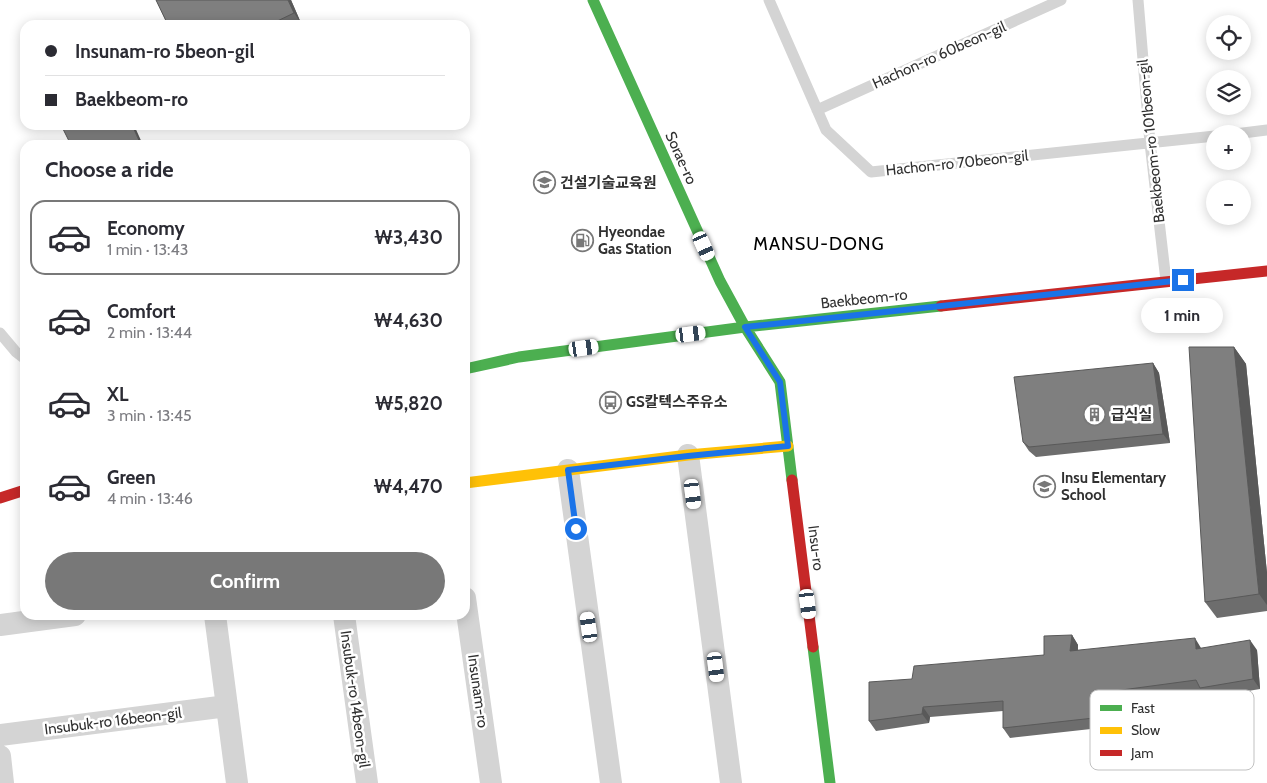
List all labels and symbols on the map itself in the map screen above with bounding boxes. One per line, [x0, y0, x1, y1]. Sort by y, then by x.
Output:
street label: Hachon-ro 60beon-gil [869, 17, 1009, 93]
street label: Baekbeom-ro 101beon-gil [1133, 58, 1169, 224]
street label: Sorae-ro [661, 129, 701, 187]
street label: Hachon-ro 70beon-gil [885, 147, 1030, 179]
school or university icon: 건설기술교육원 [532, 171, 556, 195]
place label: 건설기술교육원 [560, 174, 657, 192]
place label: Hyeondae Gas Station [598, 223, 672, 258]
fuel station icon: Hyeondae Gas Station [570, 229, 594, 253]
car [691, 229, 716, 263]
district label: MANSU-DONG [753, 233, 885, 255]
route end [1172, 269, 1194, 291]
street label: Baekbeom-ro [820, 285, 908, 313]
callout: 1 min [1142, 298, 1224, 332]
car [675, 325, 706, 343]
car [568, 338, 599, 358]
bus stop icon: GS칼텍스주유소 [598, 390, 622, 414]
place label: GS칼텍스주유소 [626, 393, 728, 411]
building icon: 급식실 [1083, 403, 1107, 427]
place label: 급식실 [1111, 406, 1152, 424]
place label: Insu Elementary School [1061, 469, 1167, 504]
school or university icon: Insu Elementary School [1033, 475, 1057, 499]
car [683, 478, 702, 510]
route start [565, 518, 587, 540]
street label: Insu-ro [804, 524, 828, 572]
car [798, 588, 817, 620]
car [579, 611, 598, 643]
street label: Insubuk-ro 14beon-gil [336, 629, 374, 769]
car [706, 651, 725, 683]
street label: Insunam-ro [464, 653, 492, 729]
legend [1090, 690, 1254, 770]
text: Fast [1131, 699, 1155, 717]
street label: Insubuk-ro 16beon-gil [43, 704, 183, 738]
text: Slow [1131, 721, 1160, 739]
text: Jam [1130, 744, 1153, 762]

